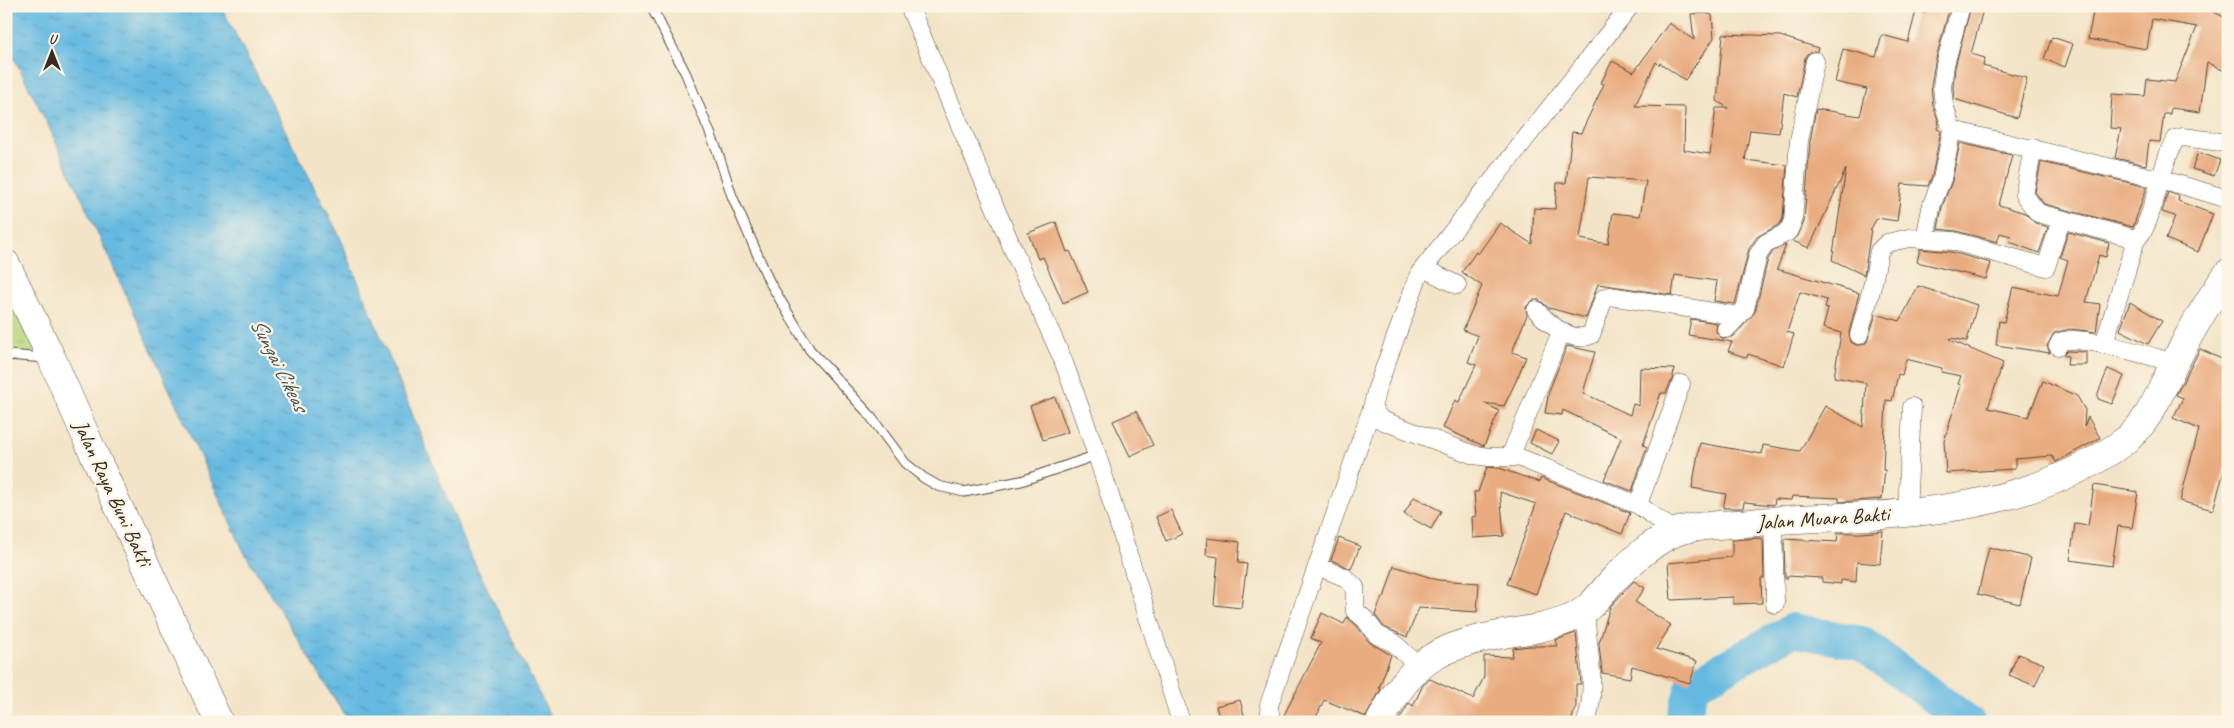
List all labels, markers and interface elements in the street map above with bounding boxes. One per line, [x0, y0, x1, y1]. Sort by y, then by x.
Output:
north arrow [28, 28, 78, 78]
text: U [49, 31, 59, 48]
water label: Sungai Cikeas [244, 313, 316, 420]
street label: Jalan Raya Buni Bakti [67, 415, 159, 573]
street label: Jalan Muara Bakti [1755, 500, 1893, 536]

